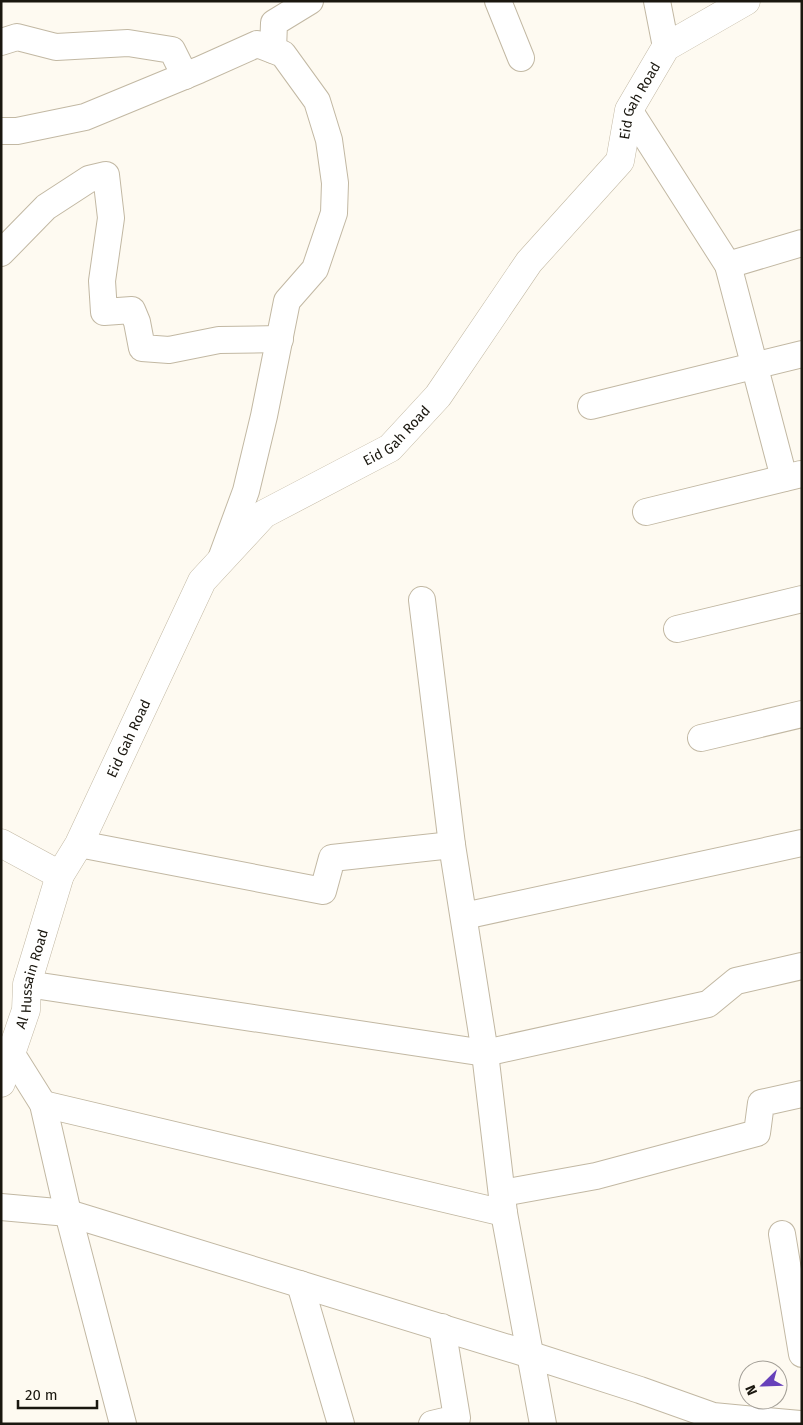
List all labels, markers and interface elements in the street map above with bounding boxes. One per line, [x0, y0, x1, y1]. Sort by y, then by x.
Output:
street label: Eid Gah Road [615, 59, 664, 141]
street label: Eid Gah Road [360, 402, 433, 469]
street label: Eid Gah Road [103, 697, 154, 780]
street label: Al Hussain Road [12, 927, 52, 1031]
north arrow [738, 1360, 788, 1410]
scale bar [18, 1378, 96, 1410]
text: N [742, 1382, 761, 1397]
text: 20 m [25, 1386, 58, 1404]

